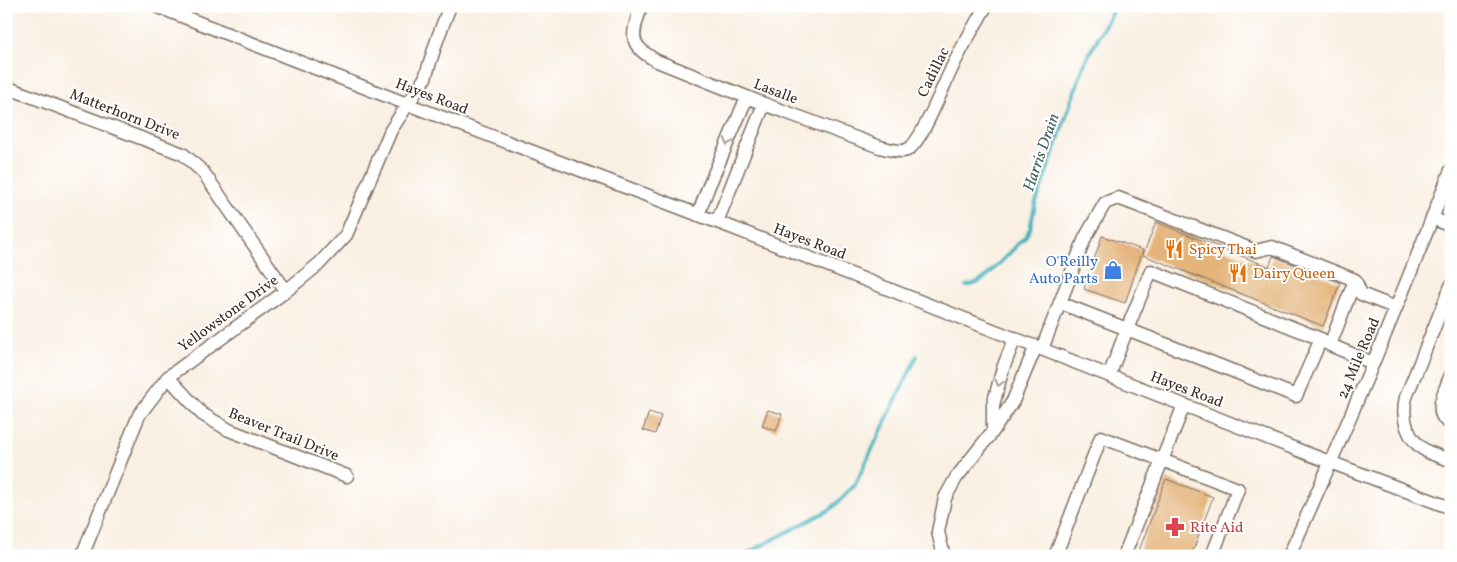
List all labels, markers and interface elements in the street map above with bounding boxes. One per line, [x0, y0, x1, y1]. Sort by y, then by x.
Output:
street label: Cadillac [913, 44, 956, 101]
street label: Hayes Road [392, 74, 471, 121]
street label: Lasalle [750, 74, 801, 110]
street label: Matterhorn Drive [66, 85, 183, 146]
water label: Harris Drain [1018, 111, 1066, 195]
one-way arrow [723, 137, 734, 146]
street label: Hayes Road [770, 219, 849, 266]
restaurant icon: Spicy Thai [1163, 238, 1185, 260]
place label: Spicy Thai [1189, 240, 1257, 261]
place label: O'Reilly Auto Parts [1029, 252, 1098, 290]
shop icon: O'Reilly Auto Parts [1102, 259, 1124, 281]
restaurant icon: Dairy Queen [1227, 262, 1249, 284]
place label: Dairy Queen [1253, 264, 1336, 285]
street label: Yellowstone Drive [175, 271, 283, 358]
street label: 24 Mile Road [1333, 315, 1386, 403]
street label: Hayes Road [1147, 367, 1226, 414]
one-way arrow [994, 379, 1004, 387]
street label: Beaver Trail Drive [225, 404, 342, 467]
pharmacy icon: Rite Aid [1164, 516, 1186, 538]
place label: Rite Aid [1190, 518, 1244, 539]

